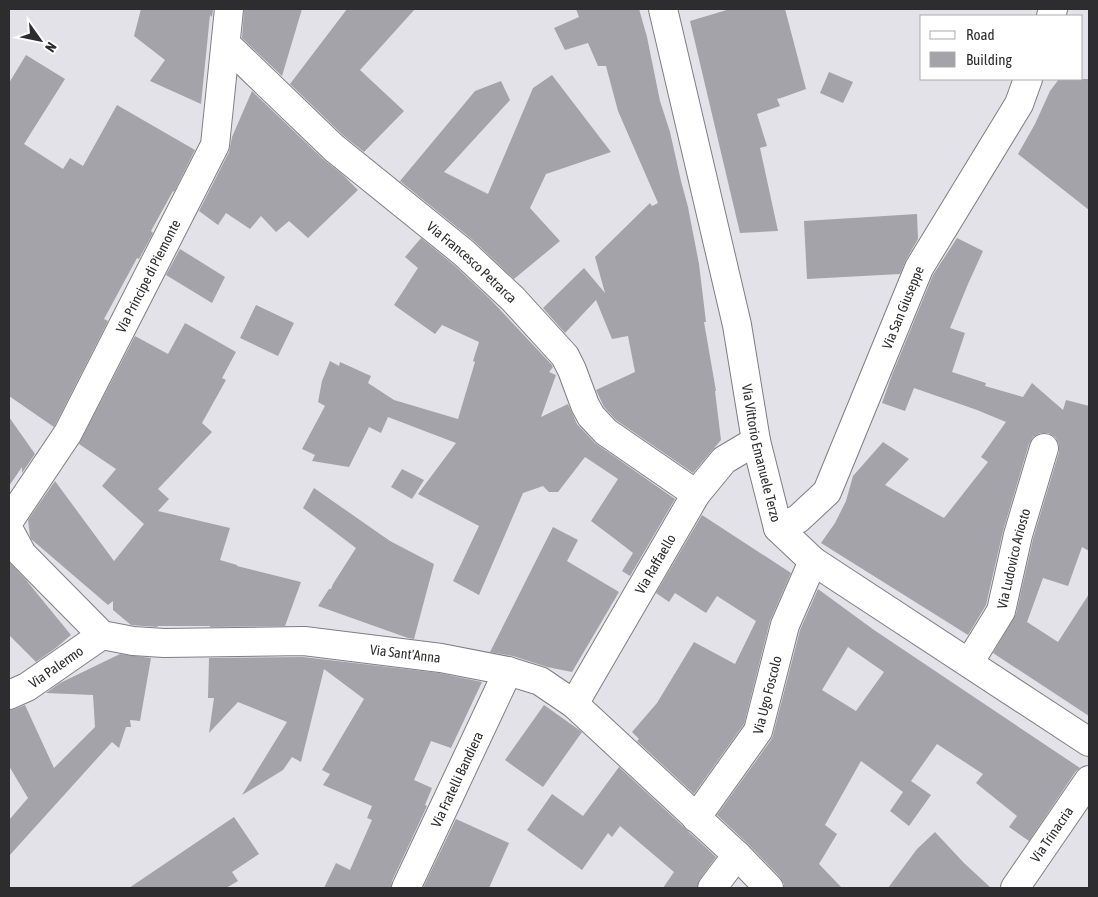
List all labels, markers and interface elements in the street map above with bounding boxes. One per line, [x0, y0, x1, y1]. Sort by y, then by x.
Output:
north arrow [15, 15, 65, 65]
legend [920, 15, 1083, 80]
text: Road [966, 26, 995, 43]
text: N [42, 39, 60, 55]
text: Building [966, 51, 1012, 68]
street label: Via Principe di Piemonte [113, 217, 184, 335]
street label: Via Francesco Petrarca [424, 218, 520, 306]
street label: Via San Giuseppe [879, 264, 927, 351]
street label: Via Vittorio Emanuele Terzo [739, 383, 784, 524]
street label: Via Ludovico Ariosto [994, 506, 1034, 610]
street label: Via Raffaello [632, 531, 679, 597]
street label: Via Sant'Anna [369, 641, 442, 666]
street label: Via Palermo [26, 643, 86, 691]
street label: Via Ugo Foscolo [750, 654, 785, 736]
street label: Via Fratelli Bandiera [428, 729, 486, 830]
street label: Via Trinacria [1027, 804, 1076, 865]

